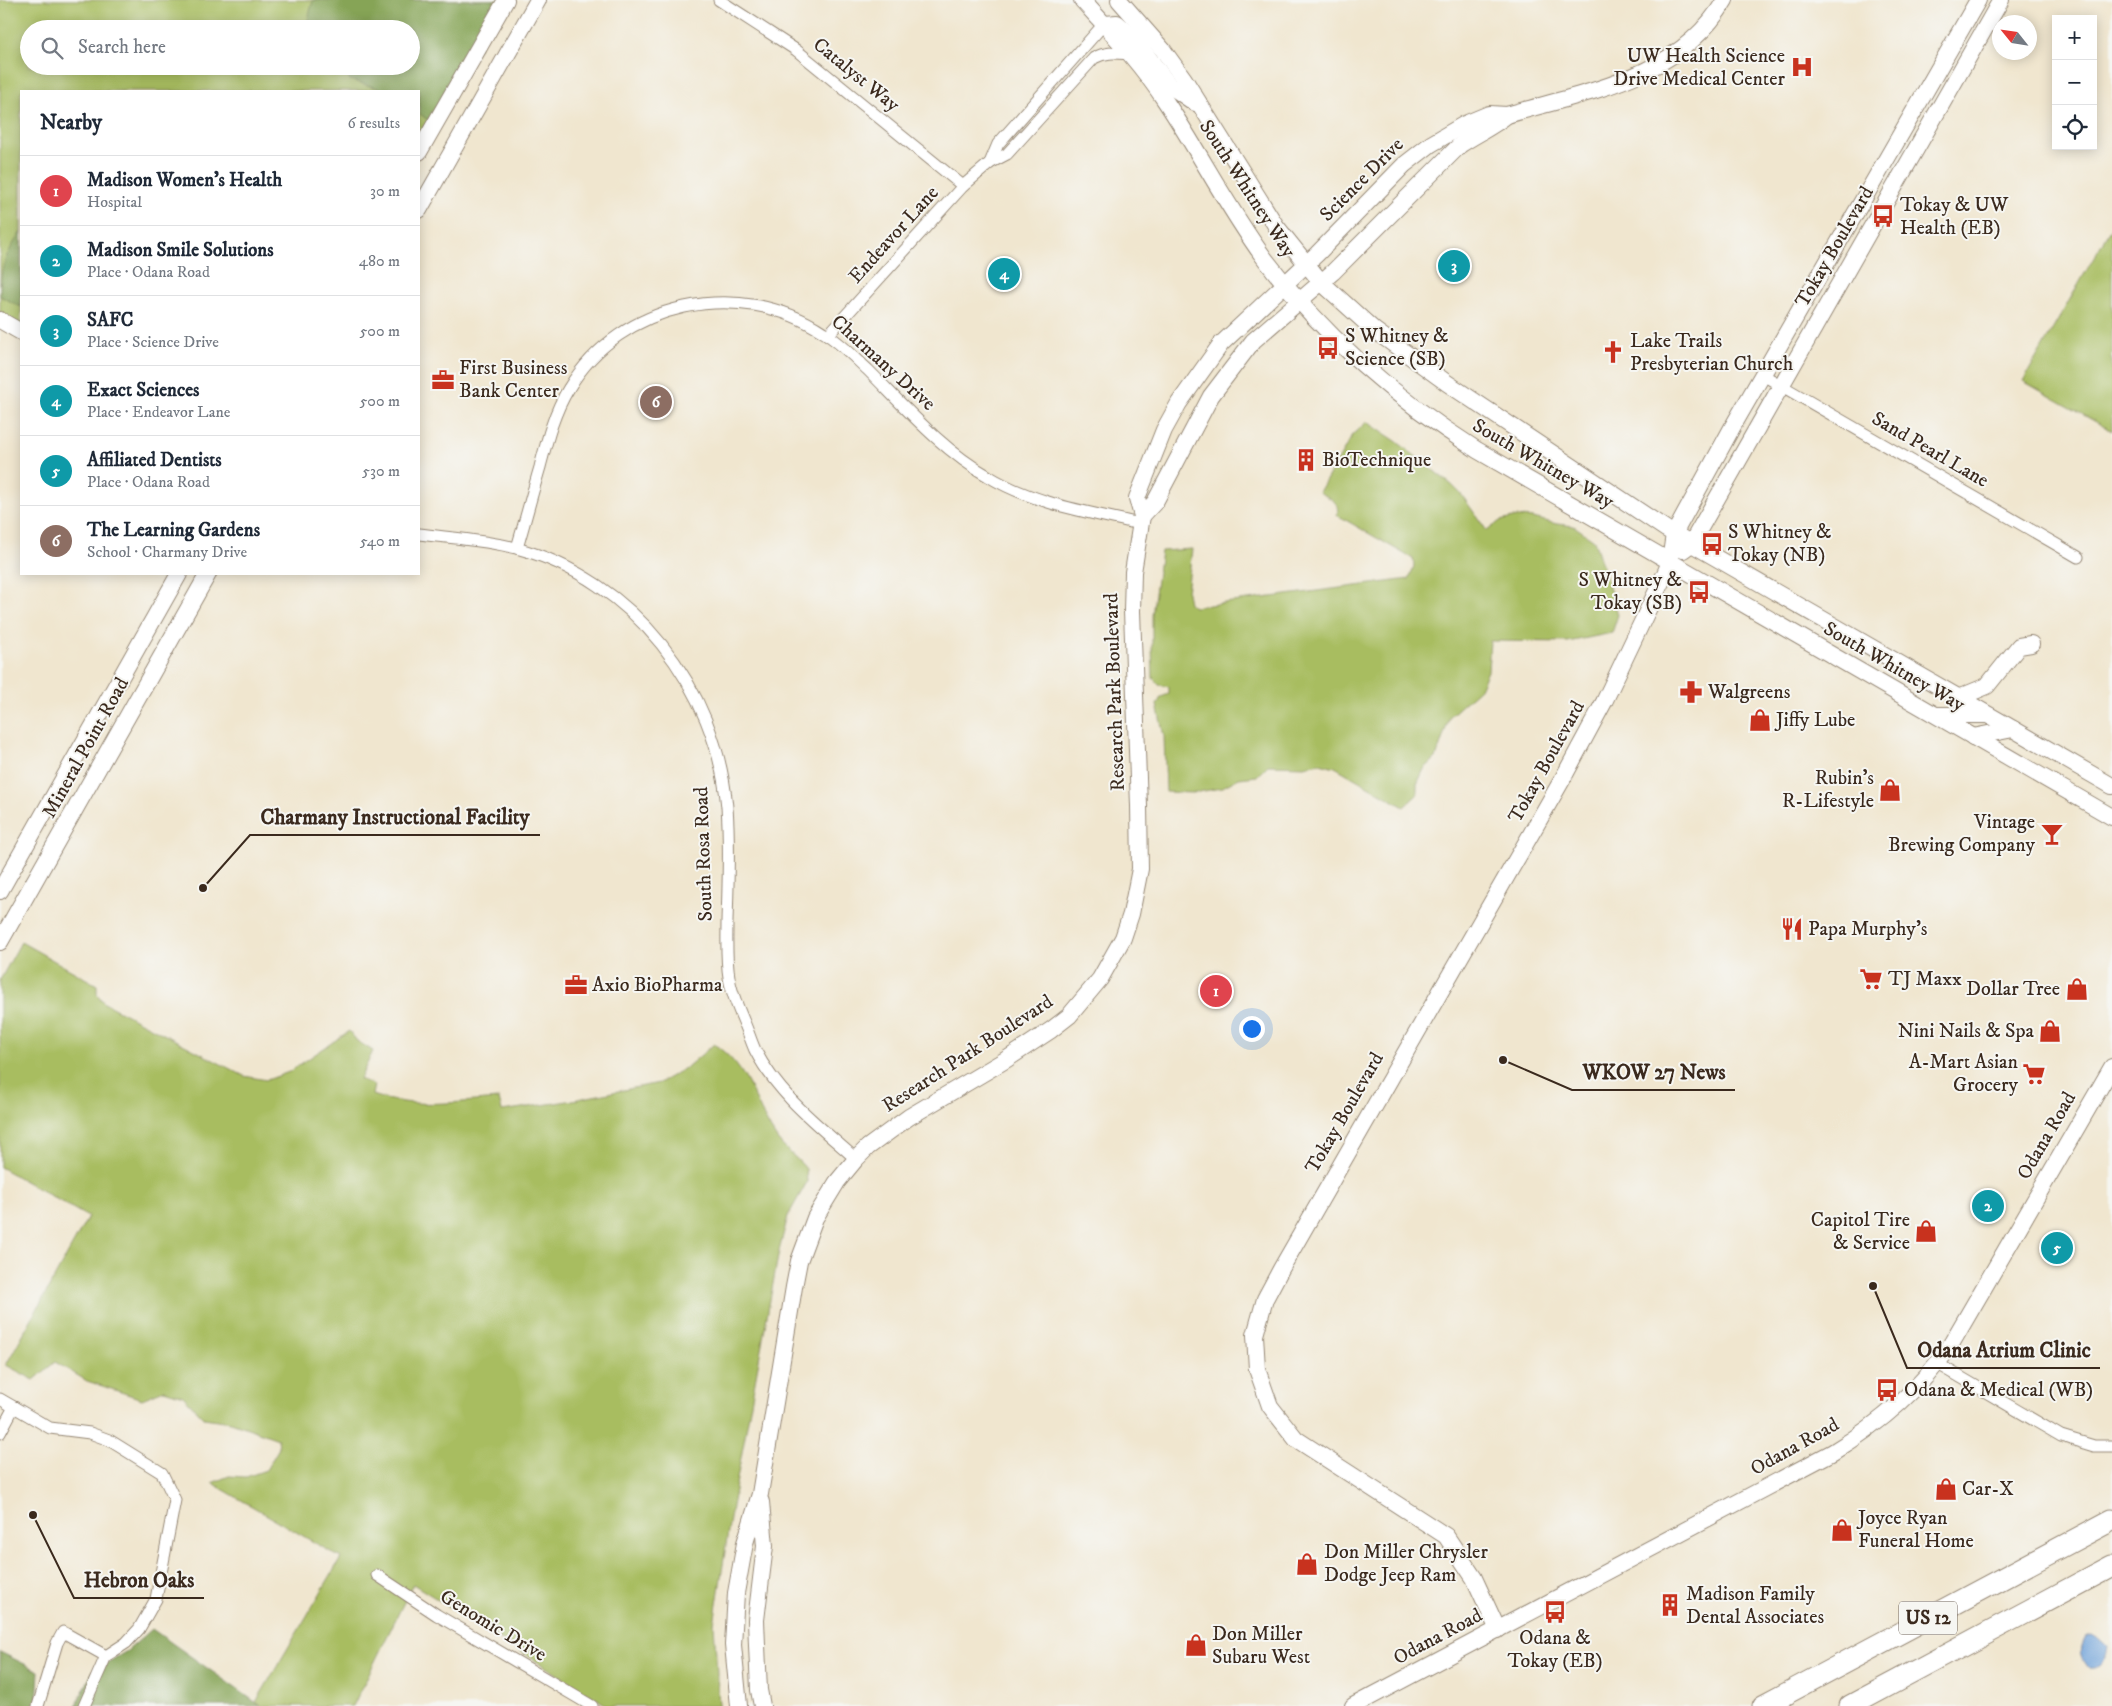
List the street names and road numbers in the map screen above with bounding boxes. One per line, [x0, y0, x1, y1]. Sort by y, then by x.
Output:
street label: Catalyst Way [808, 32, 905, 118]
street label: South Whitney Way [1193, 115, 1301, 263]
street label: Science Drive [1315, 133, 1409, 227]
street label: Endeavor Lane [844, 181, 944, 289]
street label: Tokay Boulevard [1790, 182, 1880, 312]
street label: Charmany Drive [826, 310, 940, 416]
street label: Sand Pearl Lane [1867, 406, 1993, 494]
street label: South Whitney Way [1468, 413, 1619, 515]
street label: Research Park Boulevard [1099, 592, 1131, 792]
street label: South Whitney Way [1819, 616, 1970, 718]
street label: Mineral Point Road [37, 673, 135, 823]
street label: Tokay Boulevard [1503, 697, 1591, 827]
street label: South Rosa Road [689, 786, 719, 922]
street label: Research Park Boulevard [878, 990, 1058, 1118]
street label: Tokay Boulevard [1300, 1048, 1390, 1178]
street label: Odana Road [2012, 1088, 2082, 1184]
street label: Odana Road [1746, 1412, 1844, 1482]
street label: Genomic Drive [435, 1584, 551, 1668]
road number: US 12 [1899, 1602, 1957, 1635]
street label: Odana Road [1389, 1603, 1487, 1671]

